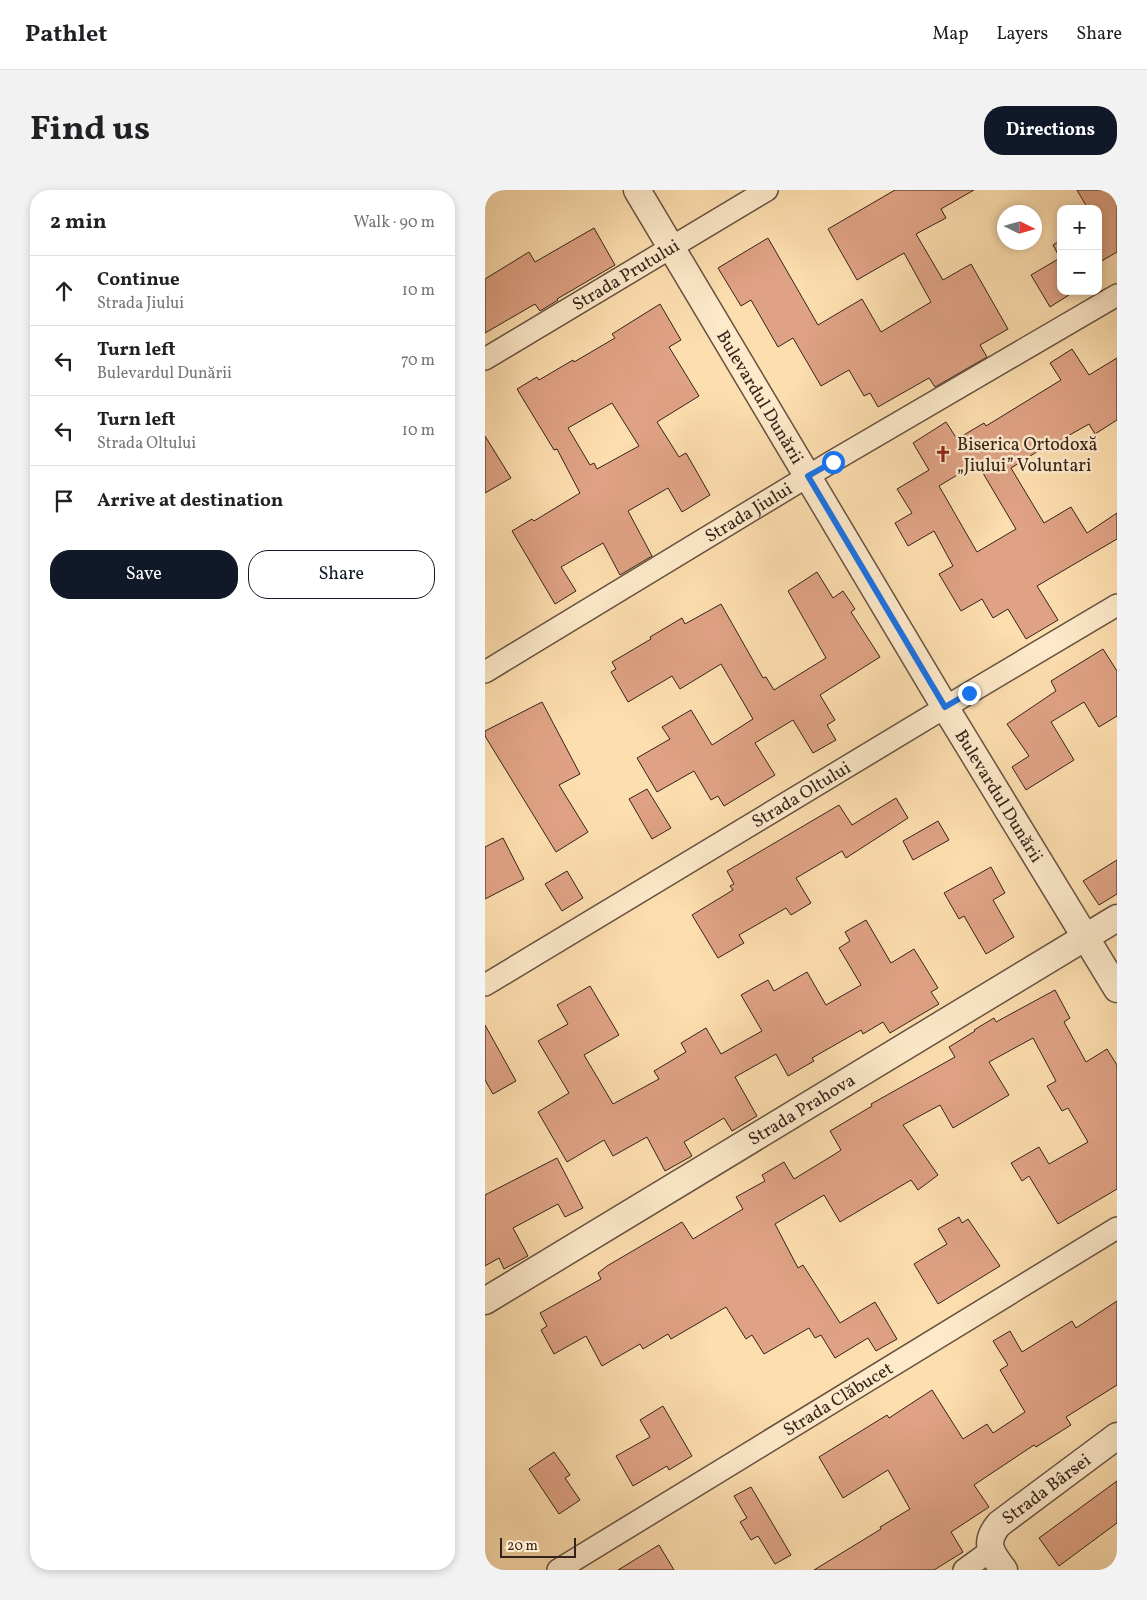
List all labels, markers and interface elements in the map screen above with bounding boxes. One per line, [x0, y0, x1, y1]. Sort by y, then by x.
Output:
text: Pathlet [25, 18, 107, 52]
text: Map [932, 22, 968, 47]
text: Layers [996, 22, 1048, 47]
text: Share [1076, 22, 1122, 47]
text: Find us [30, 106, 150, 154]
button: Directions [984, 106, 1117, 155]
north arrow [997, 205, 1042, 250]
map controls [1057, 205, 1102, 295]
button: + [1057, 205, 1102, 250]
text: 2 min [50, 208, 107, 237]
text: Walk · 90 m [353, 212, 435, 234]
street label: Strada Prutului [568, 234, 685, 318]
button: − [1057, 250, 1102, 295]
text: Continue [97, 267, 180, 293]
icon: ahead [50, 277, 78, 305]
text: 10 m [402, 280, 435, 302]
text: Strada Jiului [97, 293, 184, 315]
street label: Bulevardul Dunării [709, 326, 809, 469]
text: Turn left [97, 337, 176, 363]
icon: left [50, 347, 78, 375]
text: 70 m [401, 350, 435, 372]
text: Bulevardul Dunării [97, 363, 232, 385]
text: Turn left [97, 407, 176, 433]
icon: left [50, 417, 78, 445]
text: 10 m [402, 420, 435, 442]
text: Strada Oltului [97, 433, 196, 455]
place label: Biserica Ortodoxă „Jiului” Voluntari [957, 433, 1098, 479]
church icon: Biserica Ortodoxă „Jiului” Voluntari [933, 444, 953, 464]
route start [822, 451, 845, 474]
street label: Strada Jiului [701, 478, 798, 550]
icon: arrive [50, 487, 78, 515]
text: Arrive at destination [97, 488, 283, 514]
button: Save [50, 550, 238, 599]
button: Share [248, 550, 435, 599]
route end [958, 682, 981, 705]
street label: Bulevardul Dunării [948, 725, 1048, 868]
street label: Strada Oltului [748, 756, 856, 835]
street label: Strada Prahova [744, 1068, 861, 1153]
street label: Strada Clăbucet [779, 1357, 898, 1443]
street label: Strada Bârsei [997, 1449, 1097, 1531]
scale bar [500, 1535, 576, 1558]
text: 20 m [507, 1537, 538, 1556]

